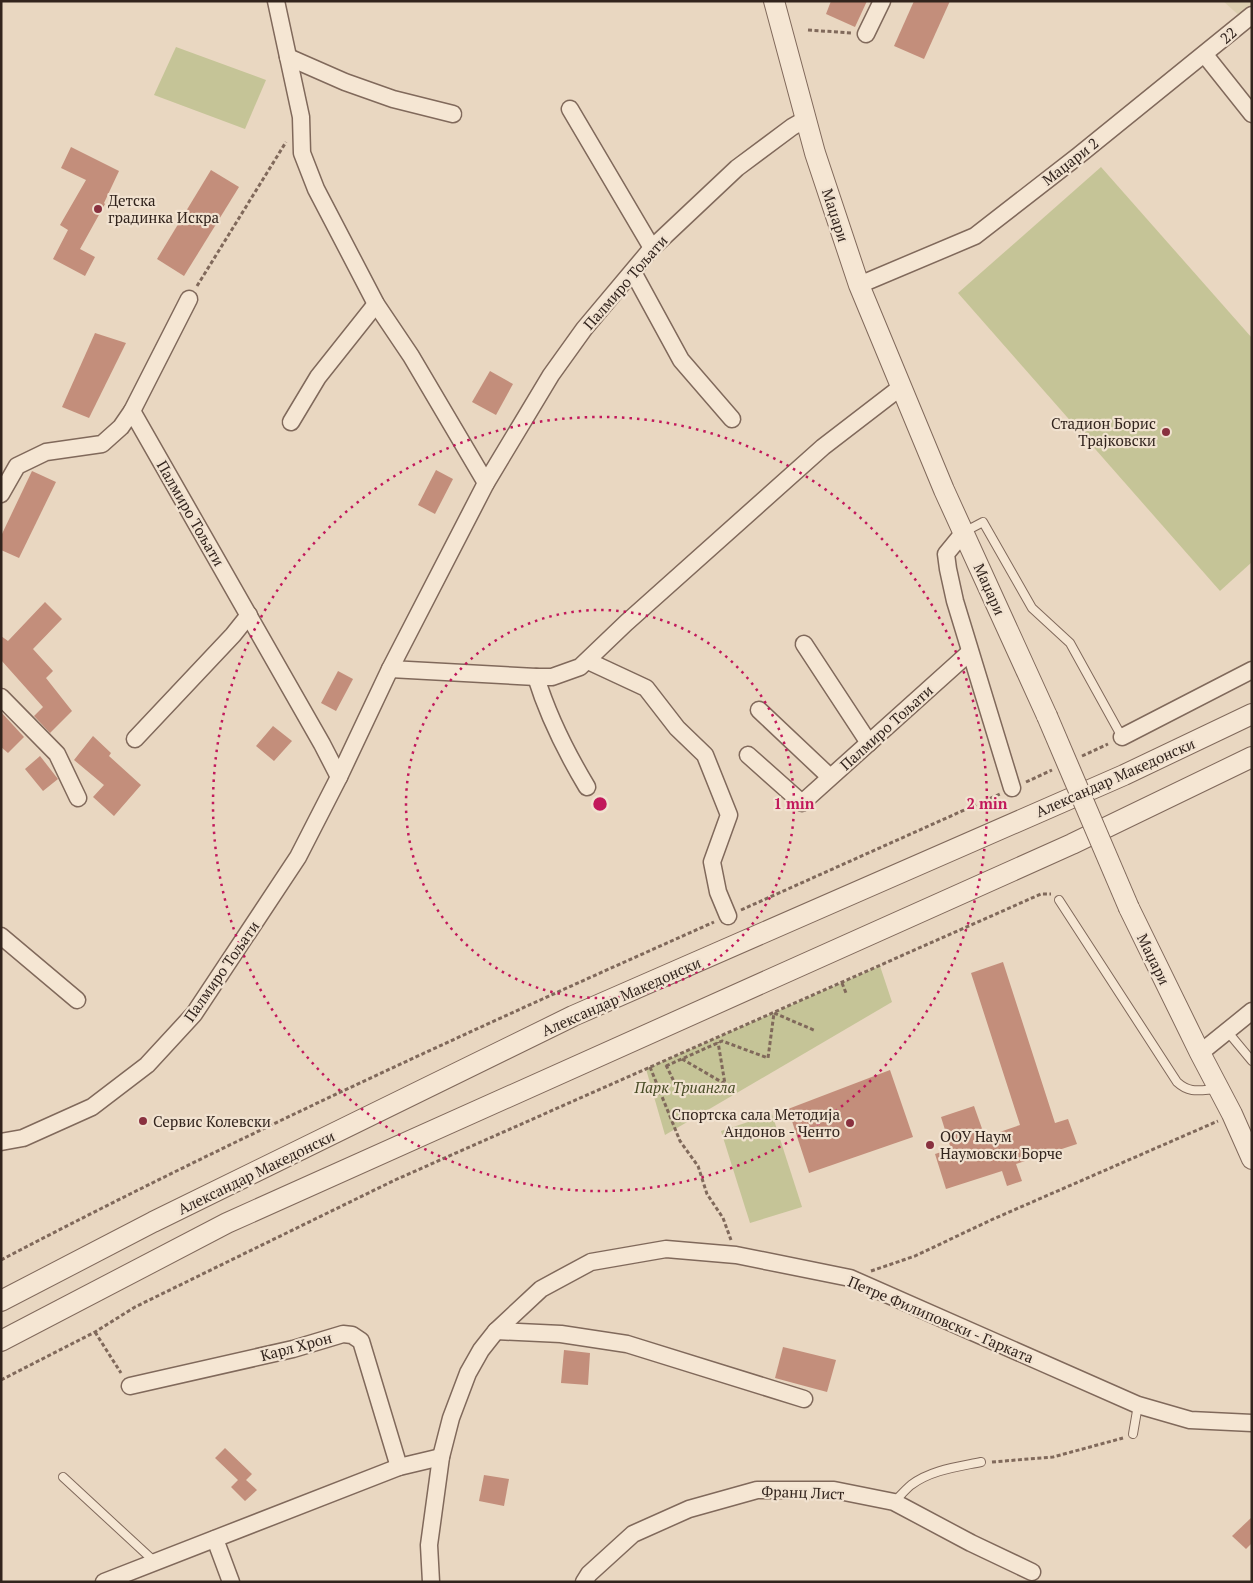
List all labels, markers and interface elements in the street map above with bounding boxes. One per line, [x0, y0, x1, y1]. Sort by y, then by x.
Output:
street label: 22 [1215, 22, 1241, 48]
street label: Маџари 2 [1038, 133, 1102, 189]
street label: Маџари [818, 186, 854, 244]
place label: Детска градинка Искра [108, 190, 220, 227]
marker: Детска градинка Искра [92, 203, 104, 215]
street label: Палмиро Тољати [579, 231, 671, 333]
place label: Стадион Борис Трајковски [1051, 413, 1156, 450]
marker: Стадион Борис Трајковски [1160, 426, 1172, 438]
street label: Палмиро Тољати [153, 457, 229, 569]
street label: Маџари [970, 560, 1010, 618]
street label: Палмиро Тољати [835, 680, 937, 774]
street label: Александар Македонски [1032, 733, 1198, 821]
text: 1 min [773, 793, 815, 813]
text: 2 min [966, 793, 1008, 813]
centre of rings [591, 795, 609, 813]
street label: Палмиро Тољати [179, 917, 263, 1025]
street label: Маџари [1133, 930, 1175, 988]
street label: Александар Македонски [538, 952, 704, 1040]
park label: Парк Триангла [633, 1077, 736, 1097]
place label: Спортска сала Методија Андонов - Ченто [671, 1104, 840, 1141]
place label: Сервис Колевски [153, 1111, 271, 1131]
marker: Сервис Колевски [137, 1115, 149, 1127]
marker: Спортска сала Методија Андонов - Ченто [844, 1117, 856, 1129]
street label: Александар Македонски [174, 1125, 338, 1219]
place label: ООУ Наум Наумовски Борче [940, 1126, 1063, 1163]
marker: ООУ Наум Наумовски Борче [924, 1139, 936, 1151]
street label: Петре Филиповски - Гарката [845, 1271, 1037, 1367]
street label: Карл Хрон [258, 1327, 334, 1365]
street label: Франц Лист [761, 1481, 845, 1503]

